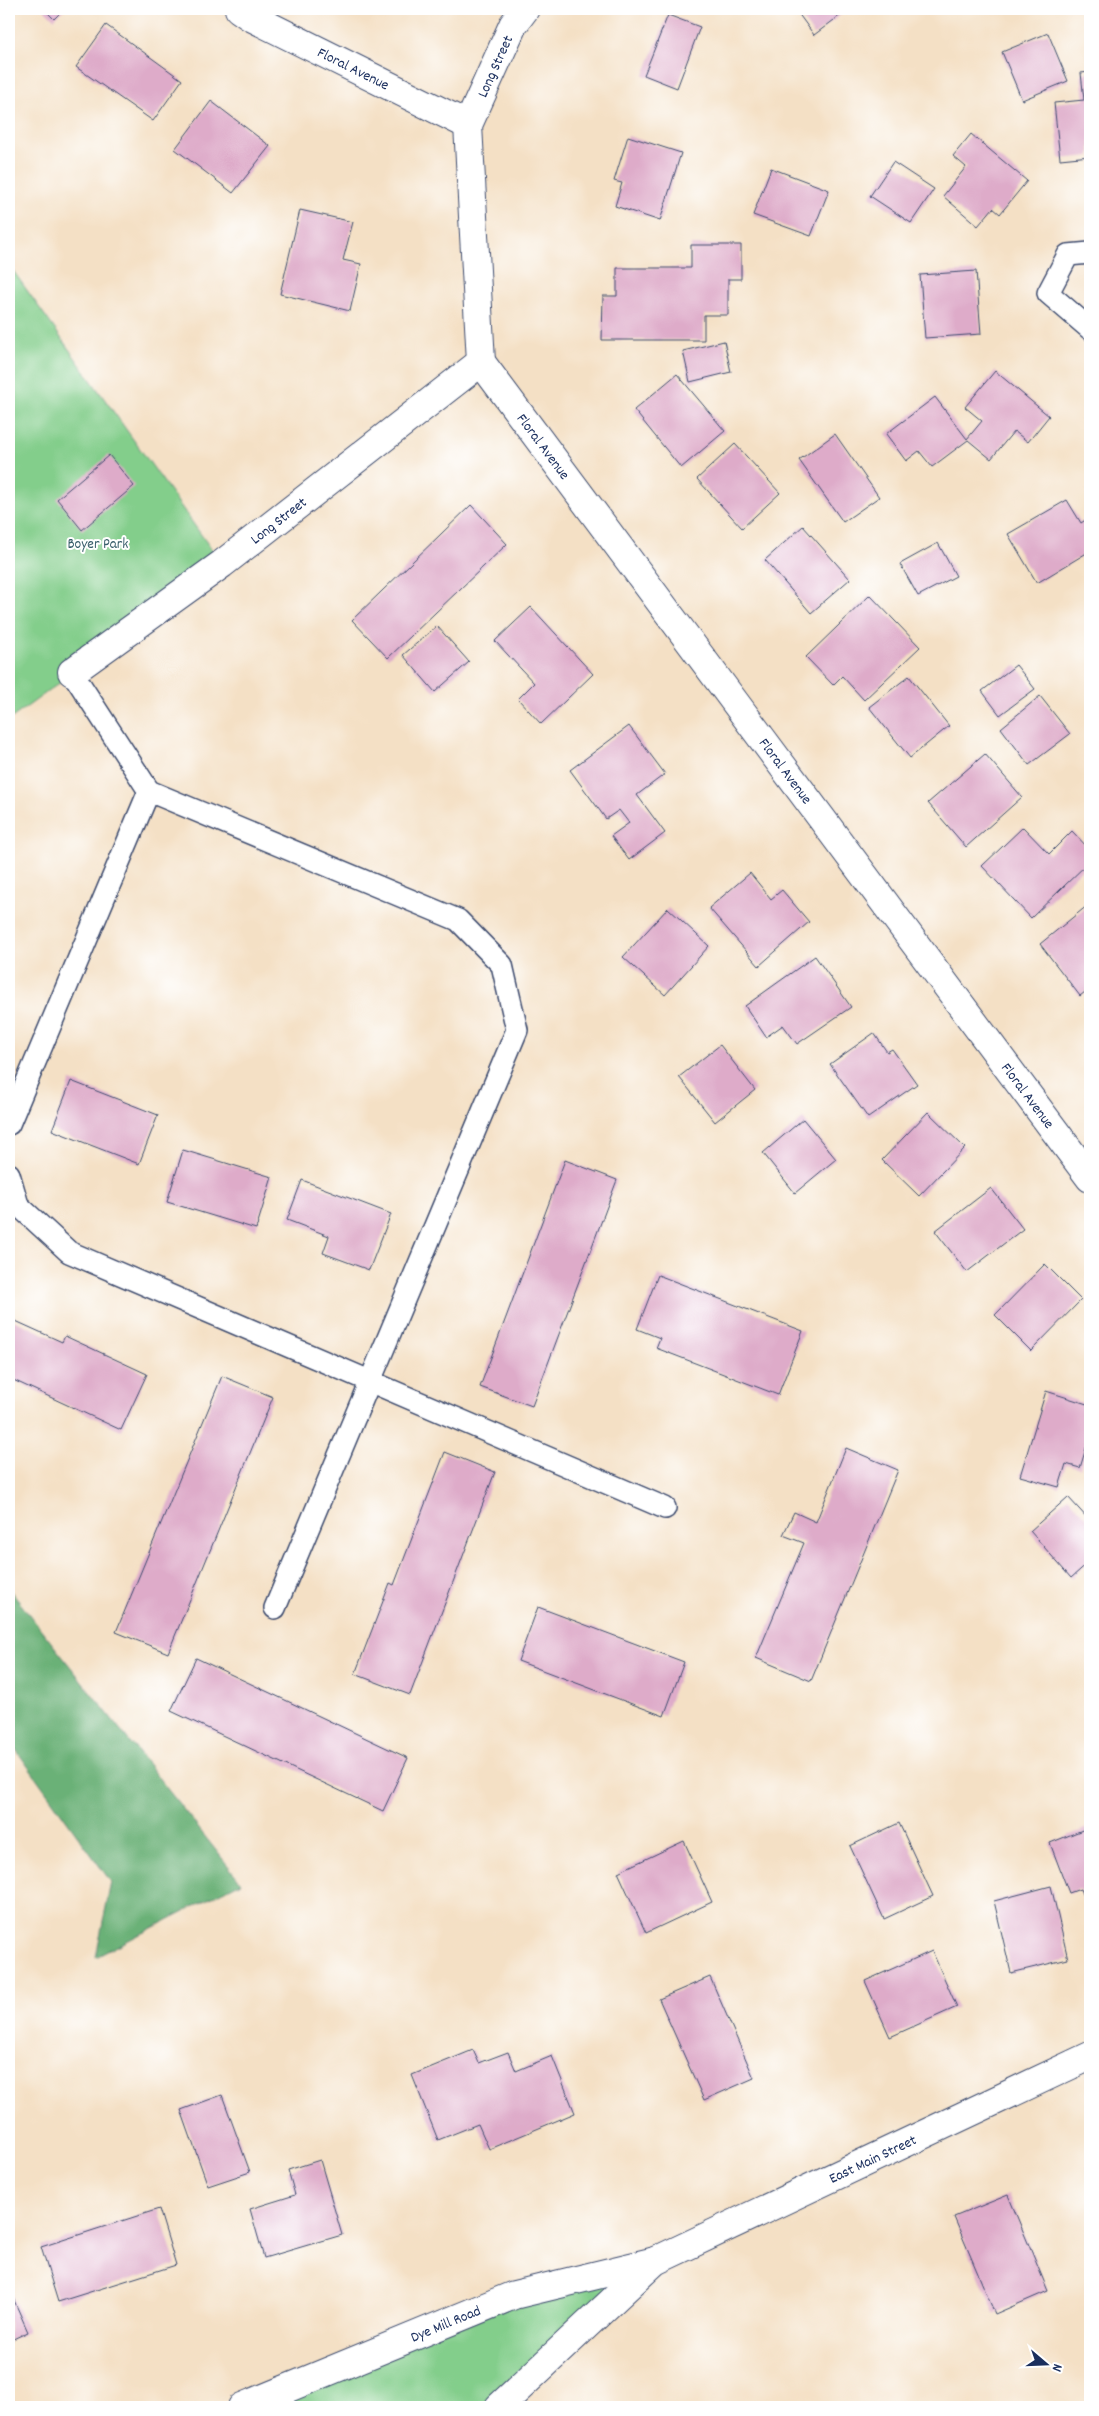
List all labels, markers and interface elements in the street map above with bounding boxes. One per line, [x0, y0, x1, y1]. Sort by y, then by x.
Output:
street label: Long Street [473, 32, 520, 102]
street label: Floral Avenue [313, 43, 393, 97]
street label: Floral Avenue [510, 410, 574, 485]
street label: Long Street [246, 492, 313, 551]
park label: Boyer Park [67, 534, 129, 556]
street label: Floral Avenue [752, 734, 817, 810]
street label: Floral Avenue [995, 1059, 1059, 1135]
street label: East Main Street [826, 2130, 921, 2190]
street label: Dye Mill Road [408, 2301, 485, 2349]
north arrow [1022, 2338, 1072, 2388]
text: N [1046, 2361, 1067, 2374]

